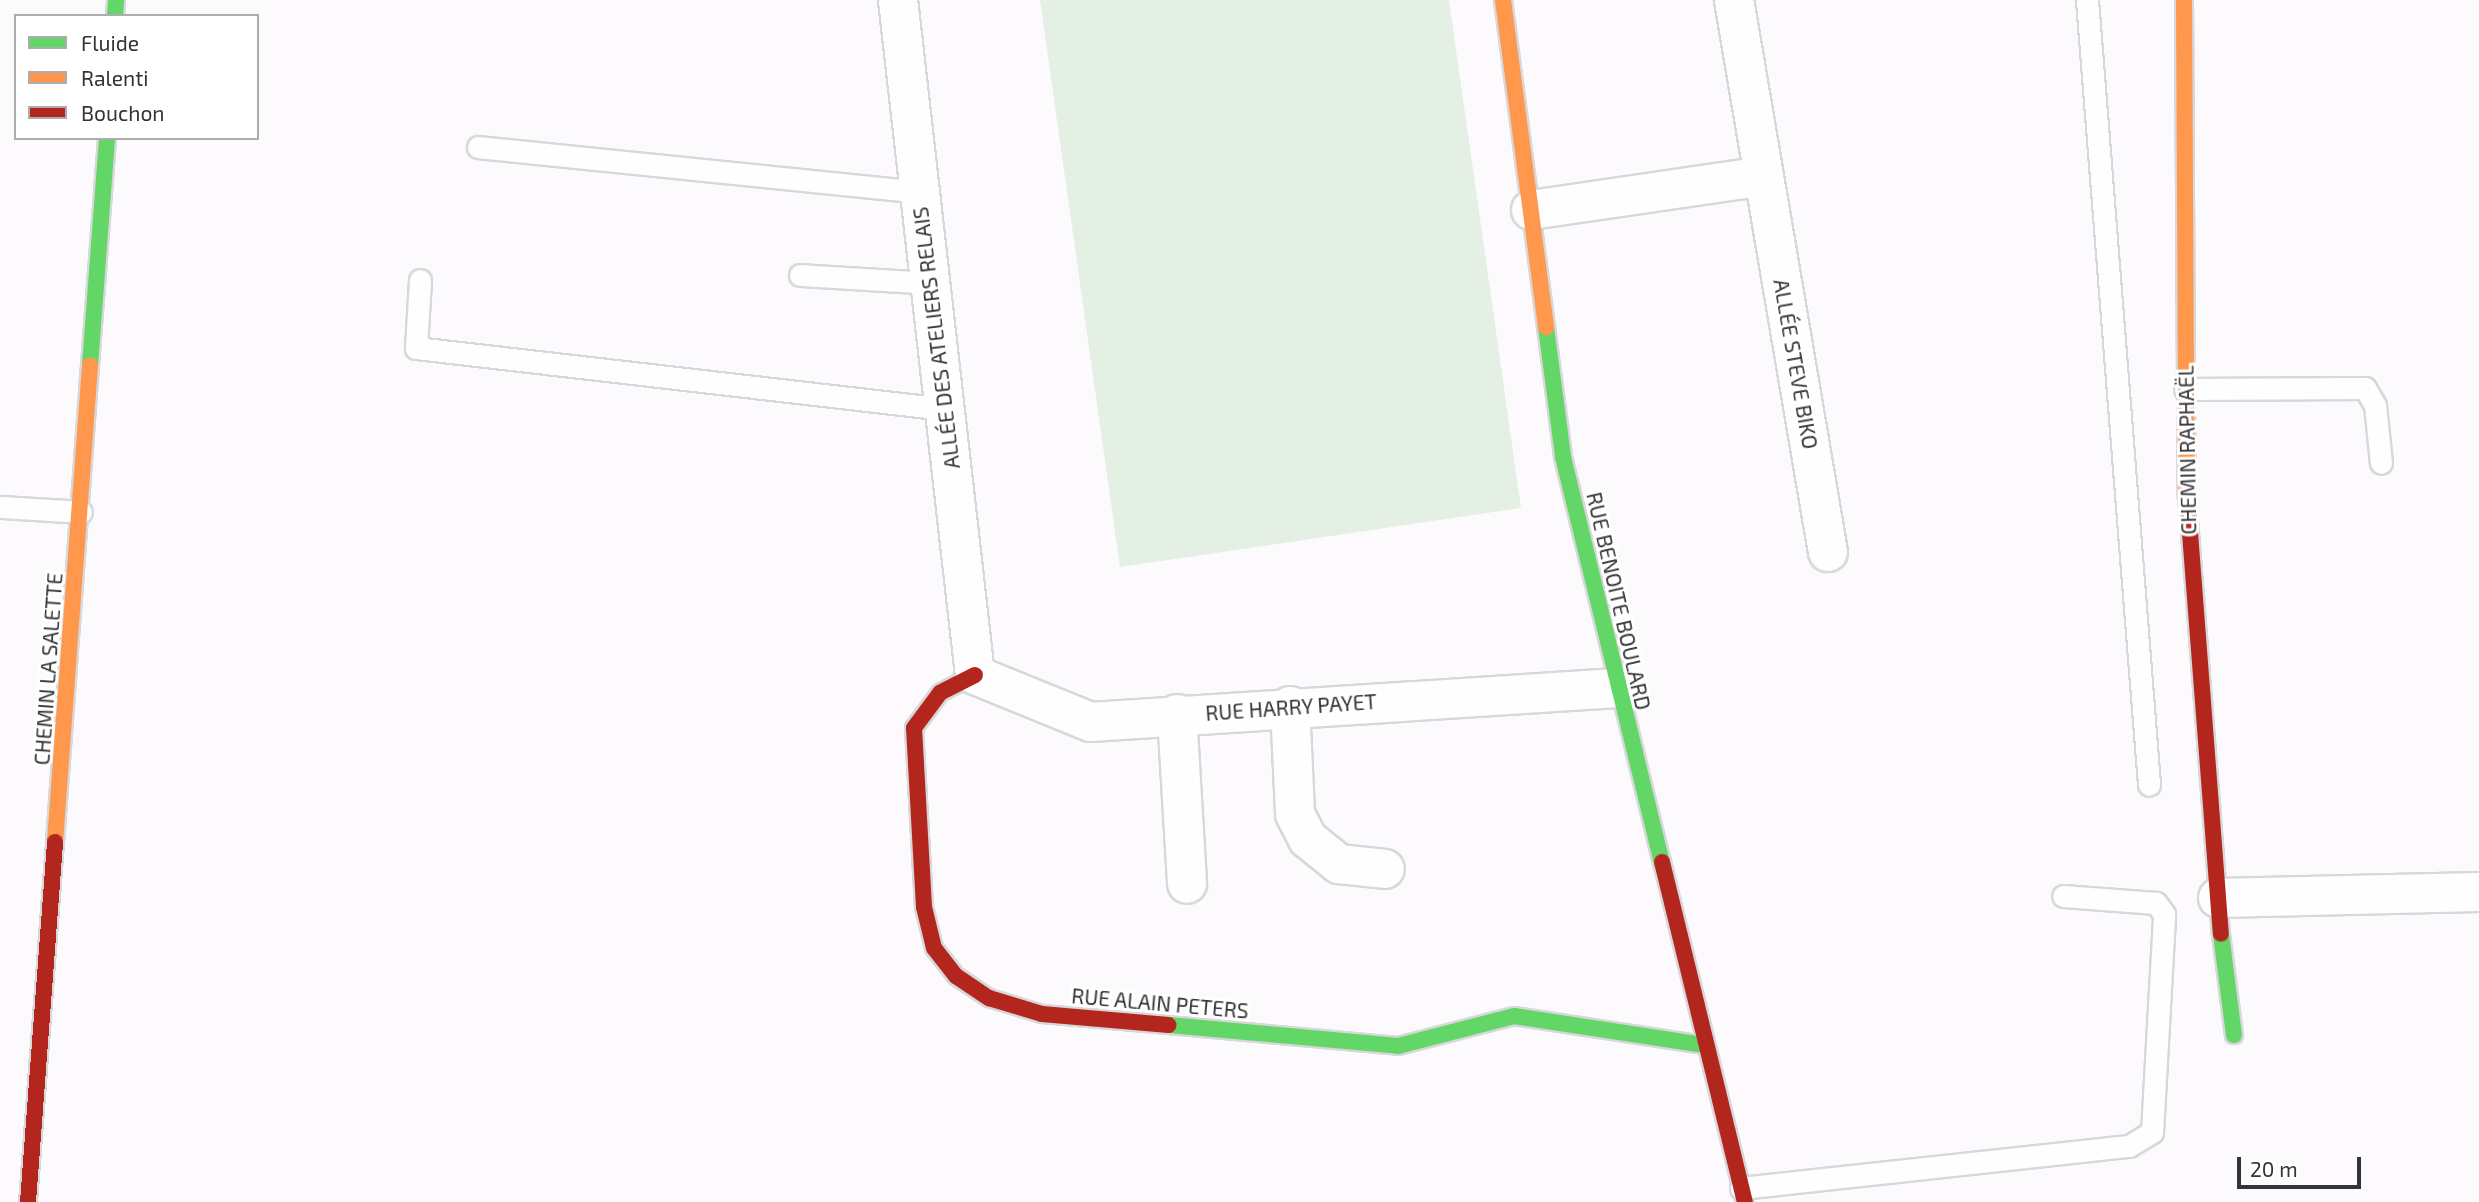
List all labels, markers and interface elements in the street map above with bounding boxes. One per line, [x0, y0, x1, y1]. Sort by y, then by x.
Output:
legend [14, 14, 259, 140]
text: Fluide [81, 30, 139, 55]
text: Ralenti [81, 65, 148, 90]
text: Bouchon [81, 100, 165, 125]
street label: ALLÉE DES ATELIERS RELAIS [907, 205, 965, 471]
street label: ALLÉE STEVE BIKO [1769, 277, 1823, 451]
street label: CHEMIN RAPHAËL [2173, 365, 2201, 535]
street label: RUE BENOITE BOULARD [1582, 490, 1656, 712]
street label: CHEMIN LA SALETTE [29, 572, 67, 766]
street label: RUE HARRY PAYET [1204, 688, 1378, 726]
street label: RUE ALAIN PETERS [1070, 983, 1250, 1023]
scale bar [2241, 1142, 2365, 1186]
text: 20 m [2250, 1156, 2298, 1181]

